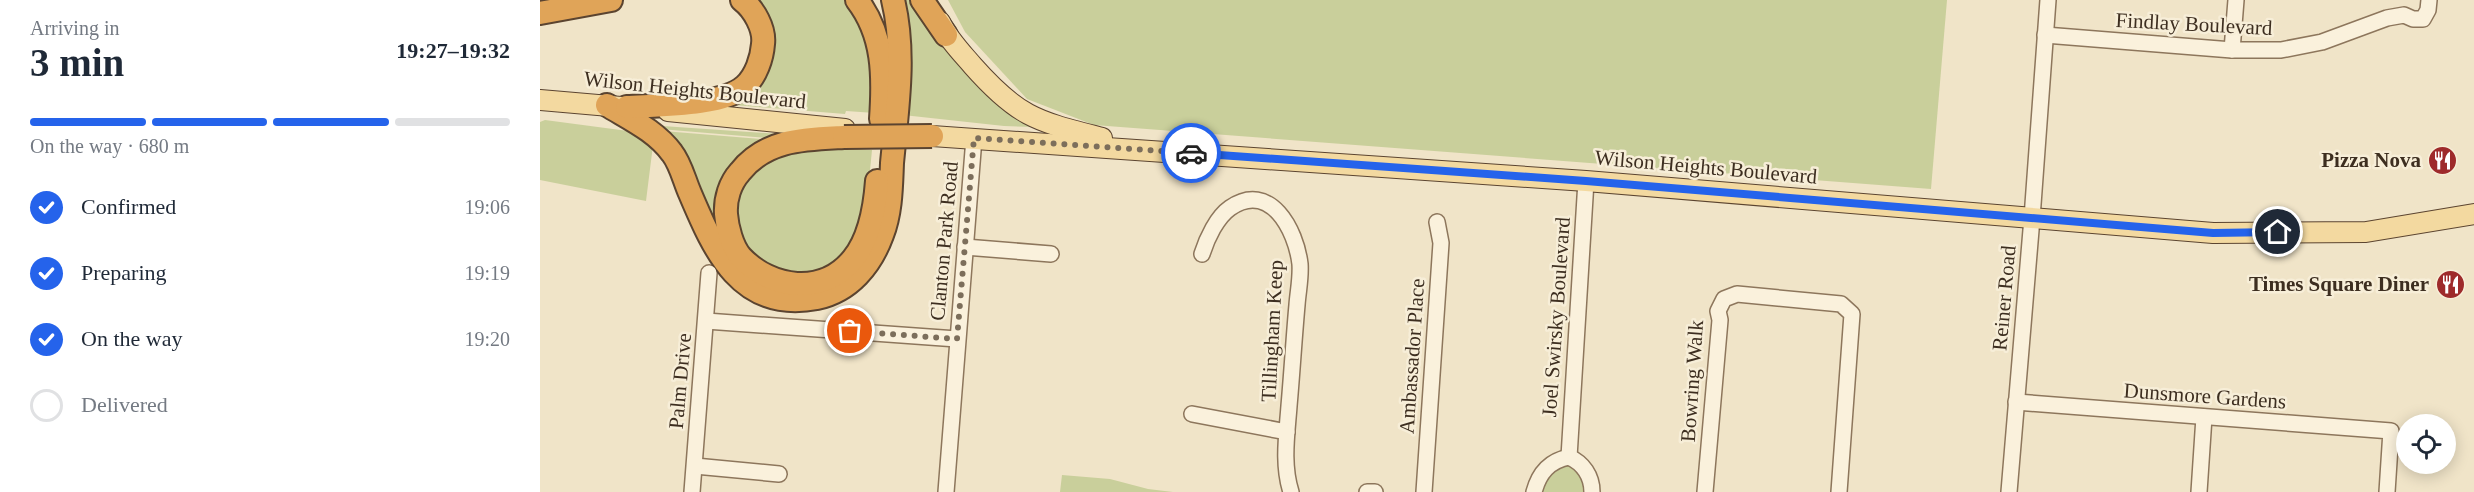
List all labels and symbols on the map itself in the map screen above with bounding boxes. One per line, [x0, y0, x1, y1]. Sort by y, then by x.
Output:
street label: Findlay Boulevard [2115, 8, 2273, 40]
street label: Wilson Heights Boulevard [583, 66, 808, 114]
courier [1161, 123, 1221, 183]
restaurant icon: Pizza Nova [2426, 144, 2458, 176]
street label: Wilson Heights Boulevard [1594, 145, 1819, 189]
place label: Pizza Nova [2321, 148, 2421, 172]
street label: Clanton Park Road [925, 160, 963, 322]
pin [2252, 206, 2303, 257]
street label: Joel Swirsky Boulevard [1537, 216, 1575, 418]
street label: Reiner Road [1987, 244, 2021, 352]
street label: Tillingham Keep [1256, 259, 1288, 403]
restaurant icon: Times Square Diner [2434, 268, 2466, 300]
place label: Times Square Diner [2249, 272, 2429, 296]
street label: Ambassador Place [1395, 277, 1429, 435]
pin [824, 305, 875, 356]
street label: Bowring Walk [1676, 319, 1708, 443]
street label: Palm Drive [664, 332, 696, 430]
street label: Dunsmore Gardens [2123, 378, 2287, 414]

